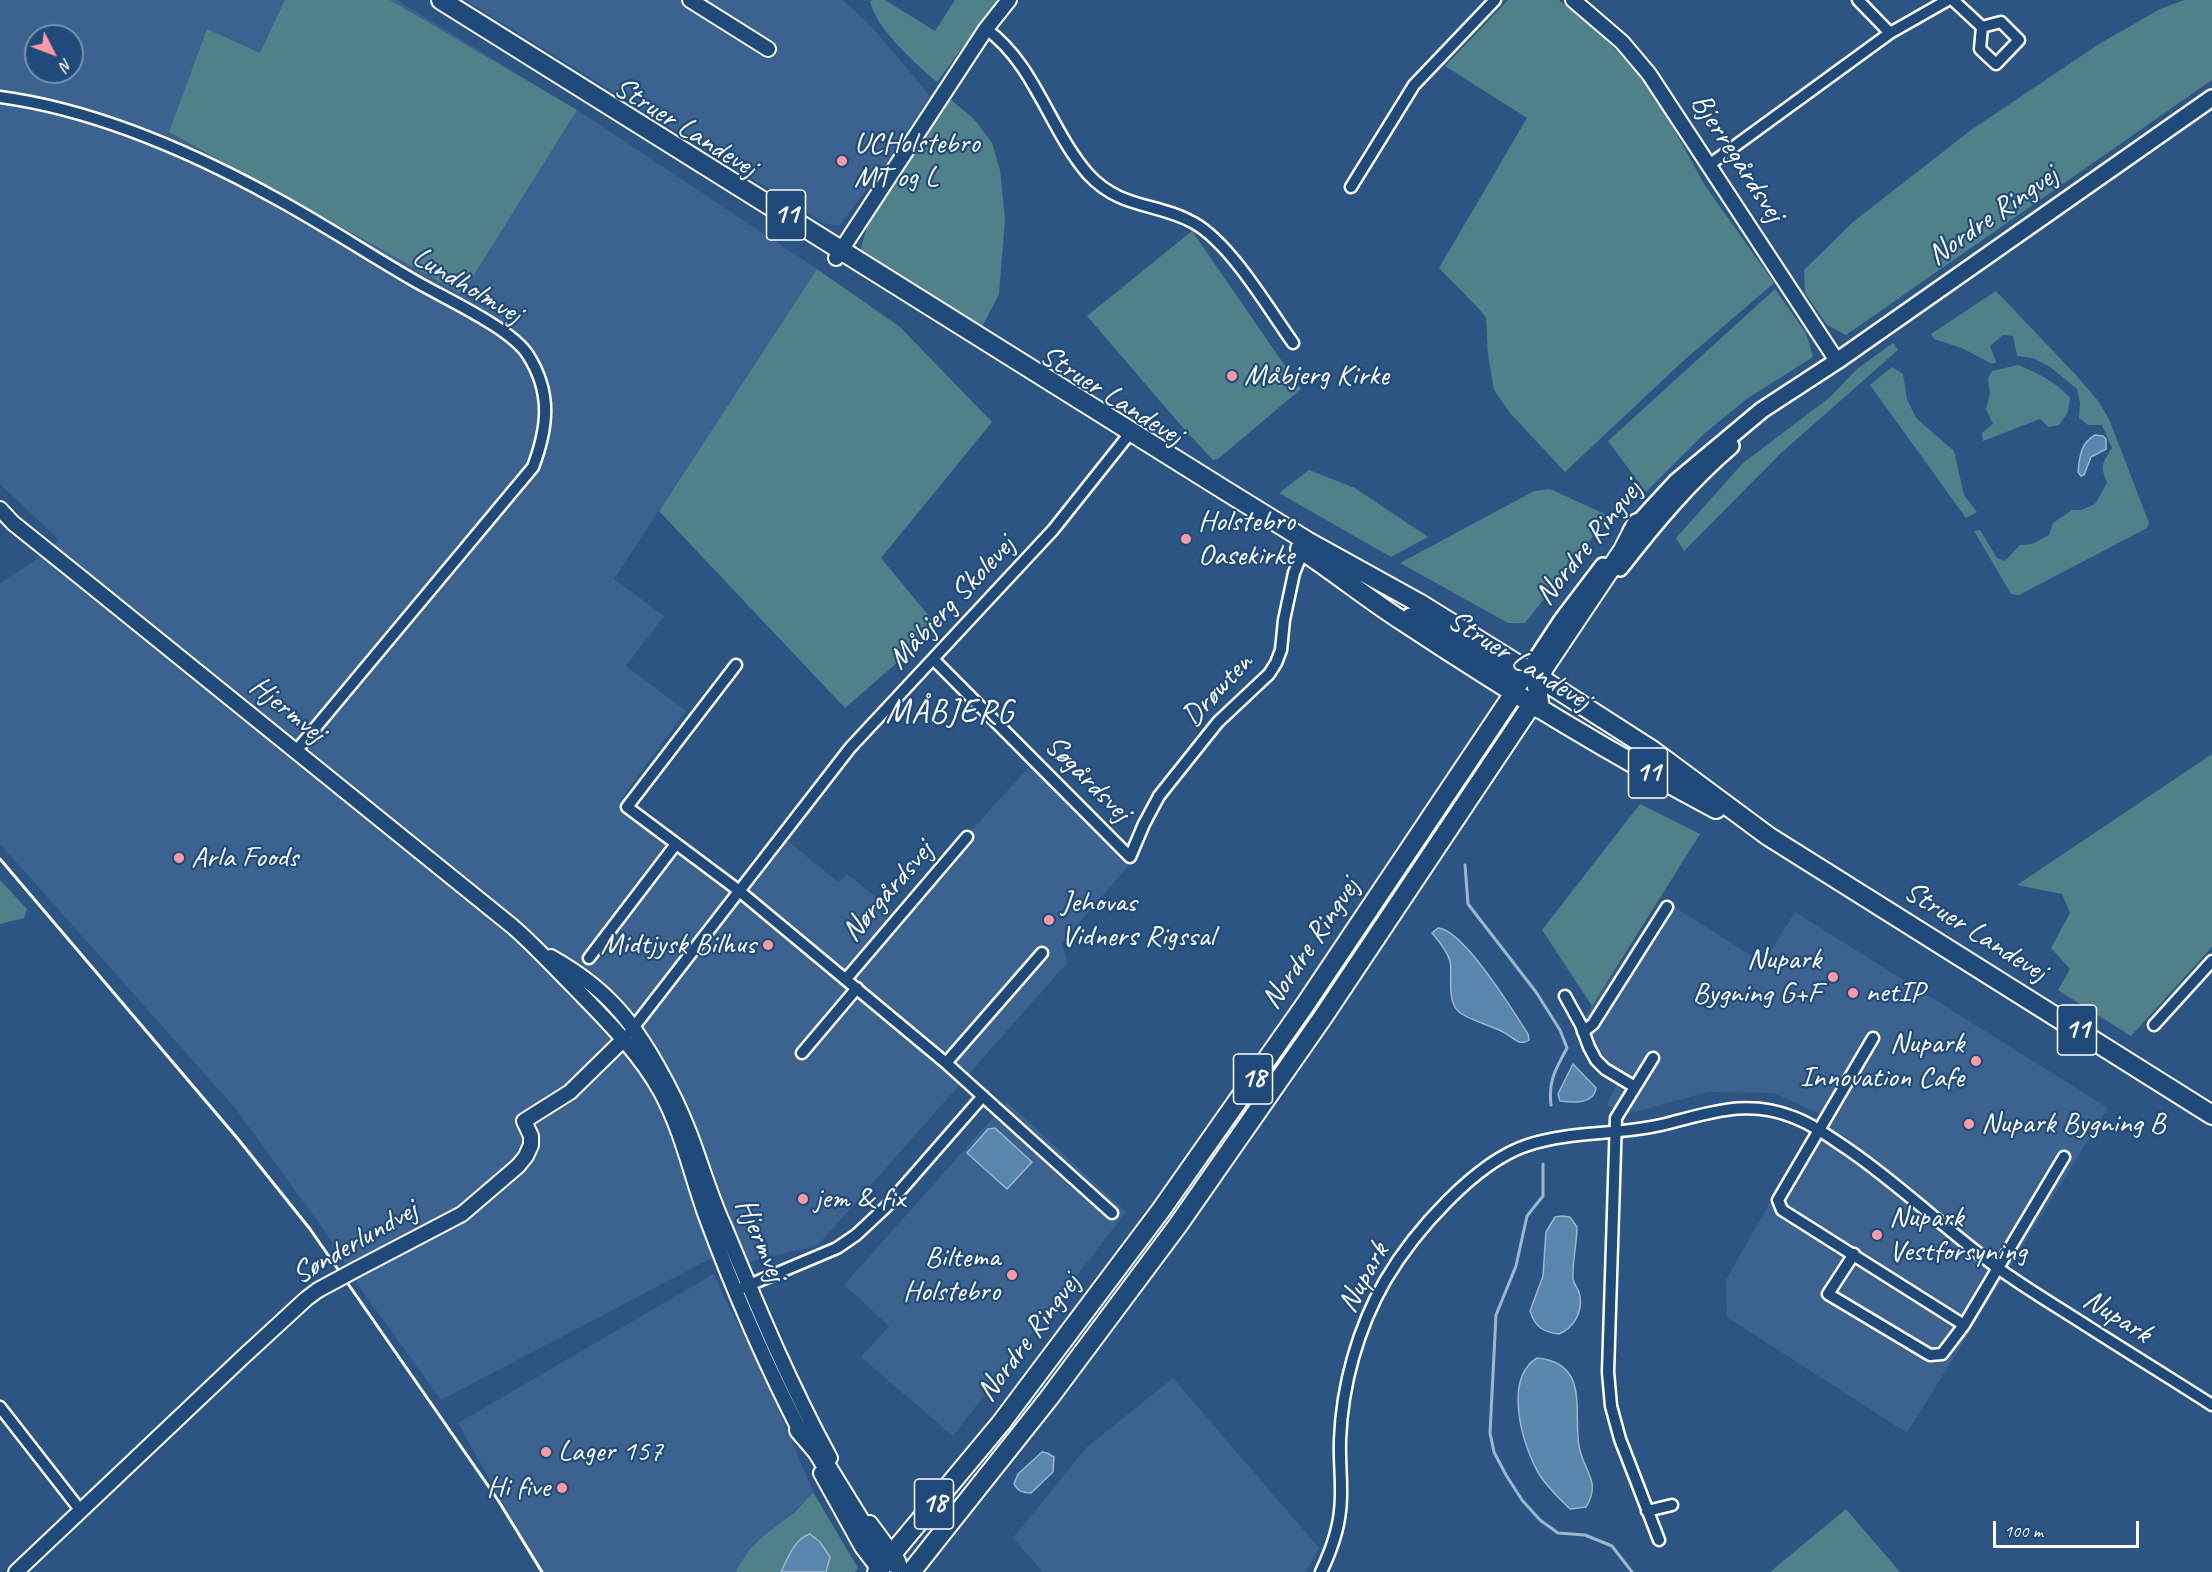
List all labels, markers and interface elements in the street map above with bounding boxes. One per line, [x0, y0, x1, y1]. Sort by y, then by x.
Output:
north arrow [24, 24, 84, 84]
text: N [55, 54, 77, 75]
street label: Struer Landevej [607, 70, 763, 186]
street label: Bjerregårdsvej [1682, 87, 1792, 229]
place label: UCHolstebro MT og L [854, 126, 980, 196]
marker: UCHolstebro MT og L [835, 154, 849, 168]
street label: Nordre Ringvej [1921, 158, 2065, 274]
road number: 11 [766, 190, 806, 240]
street label: Lundholmvej [406, 239, 528, 333]
street label: Struer Landevej [1033, 338, 1189, 454]
place label: Måbjerg Kirke [1244, 358, 1389, 394]
marker: Måbjerg Kirke [1225, 369, 1239, 383]
street label: Nordre Ringvej [1528, 473, 1650, 613]
place label: Holstebro Oasekirke [1198, 504, 1295, 574]
street label: Måbjerg Skolevej [881, 529, 1023, 677]
marker: Holstebro Oasekirke [1179, 532, 1193, 546]
street label: Struer Landevej [1441, 603, 1597, 719]
street label: Drøwten [1175, 646, 1261, 734]
street label: Hjermvej [242, 669, 332, 751]
district label: MÅBJERG [886, 693, 1014, 733]
street label: Søgårdsvej [1036, 728, 1138, 830]
road number: 11 [1628, 748, 1668, 798]
street label: Nørgårdsvej [834, 834, 942, 950]
place label: Arla Foods [191, 840, 298, 876]
marker: Arla Foods [172, 851, 186, 865]
street label: Nordre Ringvej [1254, 871, 1368, 1017]
street label: Struer Landevej [1897, 874, 2053, 990]
place label: Jehovas Vidners Rigssal [1061, 885, 1215, 956]
marker: Jehovas Vidners Rigssal [1042, 913, 1056, 927]
place label: Midtjysk Bilhus [600, 927, 756, 963]
marker: Midtjysk Bilhus [761, 938, 775, 952]
place label: Nupark Bygning G+F [1692, 942, 1821, 1012]
marker: Nupark Bygning G+F [1826, 970, 1840, 984]
place label: netIP [1865, 975, 1924, 1011]
marker: netIP [1846, 986, 1860, 1000]
road number: 11 [2058, 1005, 2096, 1055]
place label: Nupark Innovation Cafe [1800, 1026, 1964, 1096]
road number: 18 [1234, 1054, 1272, 1104]
marker: Nupark Innovation Cafe [1969, 1054, 1983, 1068]
place label: Nupark Bygning B [1981, 1106, 2165, 1142]
marker: Nupark Bygning B [1962, 1117, 1976, 1131]
place label: jem & fix [815, 1181, 905, 1217]
marker: jem & fix [796, 1192, 810, 1206]
street label: Sønderlundvej [286, 1193, 424, 1293]
street label: Hjermvej [726, 1193, 794, 1287]
place label: Nupark Vestforsyning [1889, 1200, 2027, 1270]
marker: Nupark Vestforsyning [1870, 1228, 1884, 1242]
street label: Nupark [1330, 1237, 1398, 1319]
place label: Biltema Holstebro [903, 1240, 1000, 1310]
street label: Nordre Ringvej [969, 1267, 1089, 1409]
marker: Biltema Holstebro [1005, 1268, 1019, 1282]
street label: Nupark [2076, 1282, 2158, 1352]
place label: Lager 157 [558, 1434, 663, 1470]
marker: Lager 157 [539, 1445, 553, 1459]
place label: Hi five [486, 1470, 550, 1506]
road number: 18 [914, 1479, 954, 1529]
marker: Hi five [555, 1481, 569, 1495]
scale bar [1996, 1509, 2142, 1547]
text: 100 m [2004, 1520, 2043, 1542]

